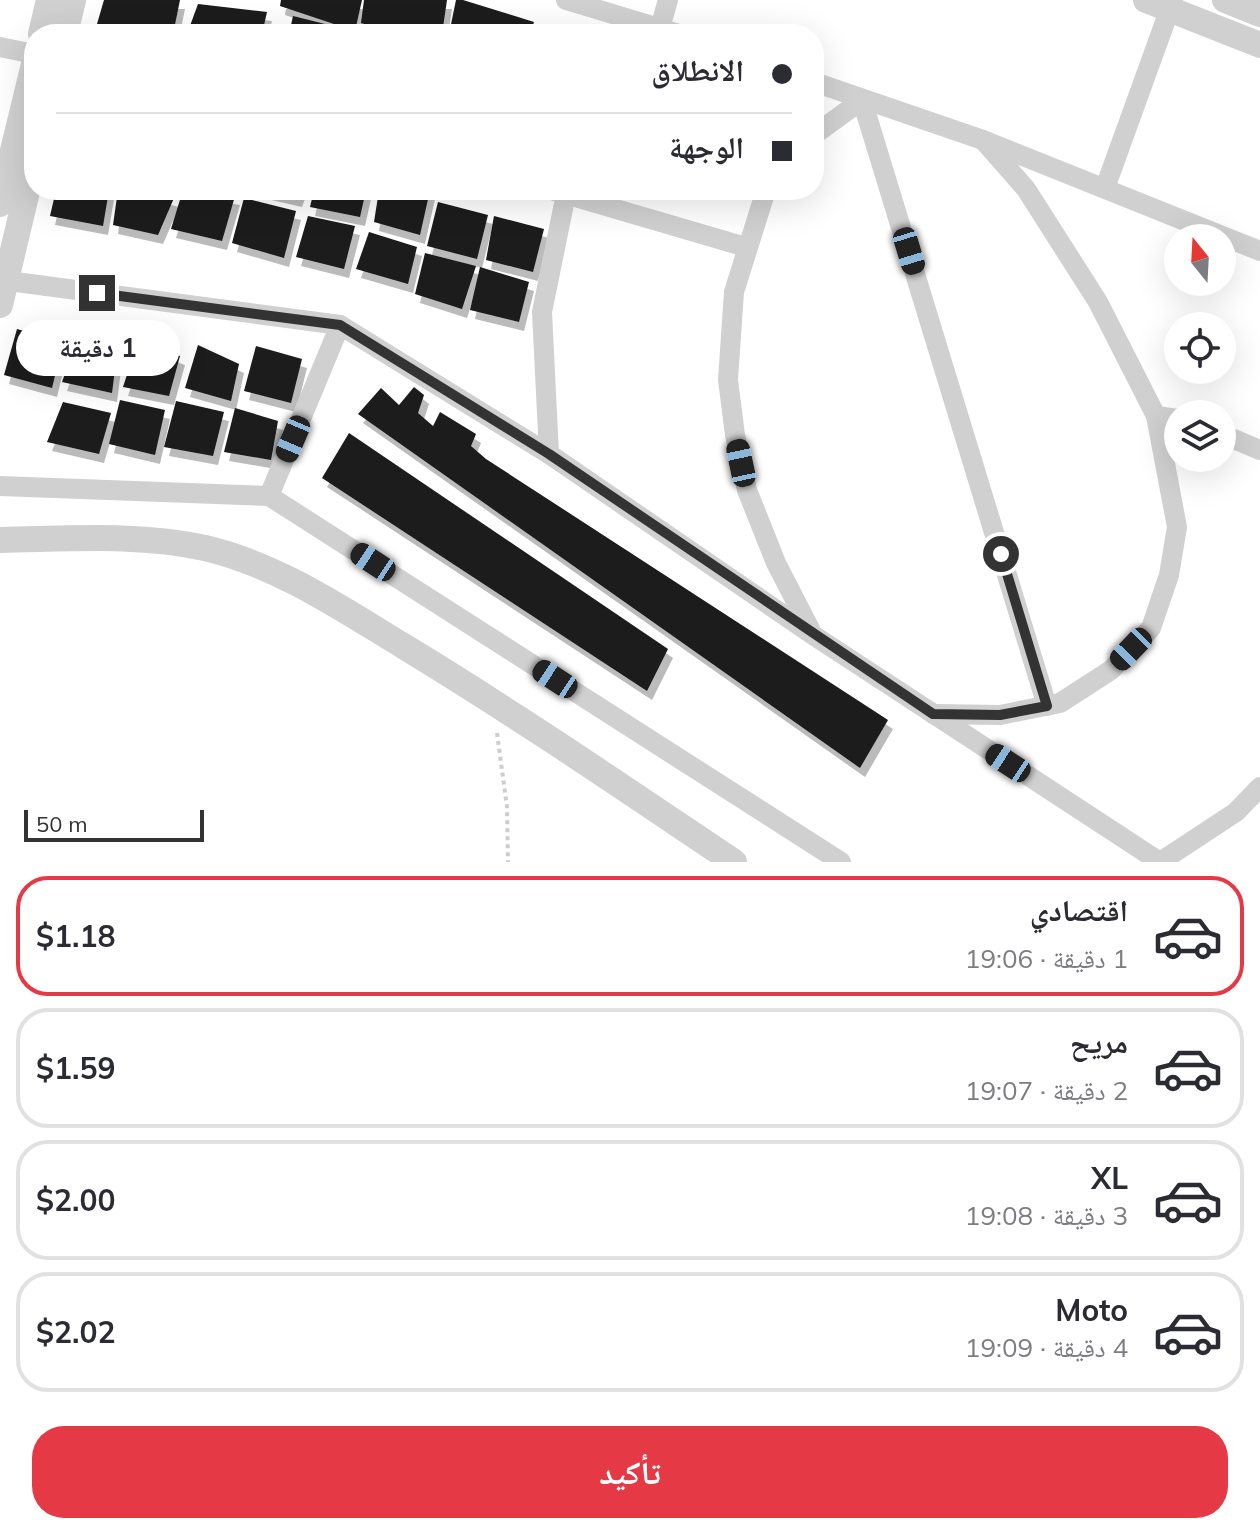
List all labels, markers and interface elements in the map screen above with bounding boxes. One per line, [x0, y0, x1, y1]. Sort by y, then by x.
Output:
text: الانطلاق [651, 51, 744, 89]
text: الوجهة [669, 128, 744, 166]
north arrow [1164, 224, 1236, 296]
map controls [1164, 224, 1236, 472]
car [891, 225, 927, 277]
route end [79, 275, 115, 311]
button: locate [1164, 312, 1236, 384]
callout: 1 دقيقة [15, 321, 179, 377]
text: 1 دقيقة [59, 331, 137, 364]
button: layers [1164, 400, 1236, 472]
car [273, 412, 313, 466]
car [724, 437, 758, 489]
route start [983, 536, 1019, 572]
car [346, 539, 400, 585]
car [1106, 623, 1156, 675]
car [528, 656, 582, 702]
car [981, 740, 1035, 786]
scale bar [24, 806, 204, 842]
text: 50 m [36, 810, 87, 838]
text: اقتصادي [1030, 891, 1128, 929]
icon: car [1152, 900, 1224, 972]
text: $1.18 [36, 917, 115, 955]
text: 1 دقيقة · 19:06 [965, 942, 1128, 975]
text: مريح [1070, 1023, 1128, 1061]
icon: car [1152, 1032, 1224, 1104]
text: $1.59 [36, 1049, 115, 1087]
text: 2 دقيقة · 19:07 [965, 1074, 1128, 1107]
text: XL [1091, 1159, 1128, 1197]
icon: car [1152, 1164, 1224, 1236]
text: $2.00 [36, 1181, 115, 1219]
text: 3 دقيقة · 19:08 [965, 1199, 1128, 1232]
text: Moto [1055, 1291, 1128, 1329]
icon: car [1152, 1296, 1224, 1368]
text: $2.02 [36, 1313, 115, 1351]
text: 4 دقيقة · 19:09 [965, 1331, 1128, 1364]
button: تأكيد [32, 1426, 1228, 1518]

